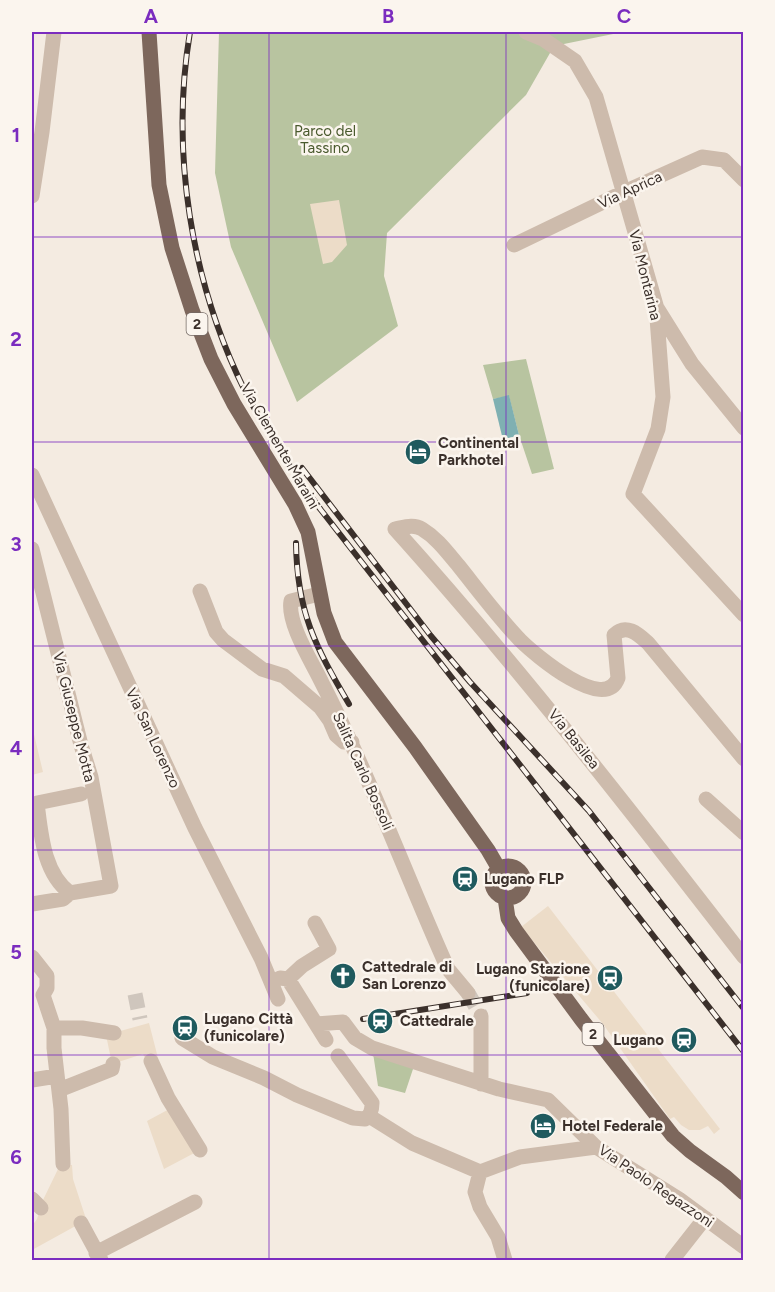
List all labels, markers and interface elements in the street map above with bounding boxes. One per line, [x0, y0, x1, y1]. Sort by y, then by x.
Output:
text: A [144, 4, 159, 28]
text: B [382, 4, 394, 28]
text: C [617, 4, 631, 28]
park label: Parco del Tassino [294, 122, 356, 157]
text: 1 [12, 123, 20, 147]
street label: Via Aprica [595, 167, 665, 213]
street label: Via Montarina [625, 228, 665, 322]
road number: 2 [186, 313, 208, 335]
text: 2 [10, 327, 22, 351]
street label: Via Clemente Maraini [237, 380, 323, 512]
place label: Continental Parkhotel [438, 434, 519, 469]
hotel icon: Continental Parkhotel [403, 437, 433, 467]
text: 3 [10, 532, 22, 556]
street label: Via Giuseppe Motta [49, 650, 99, 784]
street label: Via San Lorenzo [122, 685, 184, 791]
street label: Via Basilea [544, 705, 604, 773]
street label: Salita Carlo Bossoli [329, 709, 397, 833]
text: 4 [10, 736, 23, 760]
station icon: Lugano FLP [450, 864, 480, 894]
place label: Lugano FLP [484, 870, 564, 888]
text: 5 [10, 940, 22, 964]
place label: Cattedrale di San Lorenzo [362, 958, 452, 993]
place label: Lugano Stazione (funicolare) [476, 960, 591, 995]
church icon: Cattedrale di San Lorenzo [328, 961, 358, 991]
station icon: Lugano Stazione (funicolare) [595, 963, 625, 993]
station icon: Cattedrale [365, 1006, 395, 1036]
place label: Lugano Città (funicolare) [204, 1010, 293, 1045]
place label: Cattedrale [400, 1012, 474, 1030]
station icon: Lugano Città (funicolare) [170, 1013, 200, 1043]
road number: 2 [582, 1023, 604, 1045]
station icon: Lugano [669, 1025, 699, 1055]
place label: Lugano [613, 1031, 664, 1049]
hotel icon: Hotel Federale [528, 1111, 558, 1141]
place label: Hotel Federale [562, 1117, 664, 1135]
street label: Via Paolo Regazzoni [595, 1141, 717, 1231]
text: 6 [10, 1145, 22, 1169]

